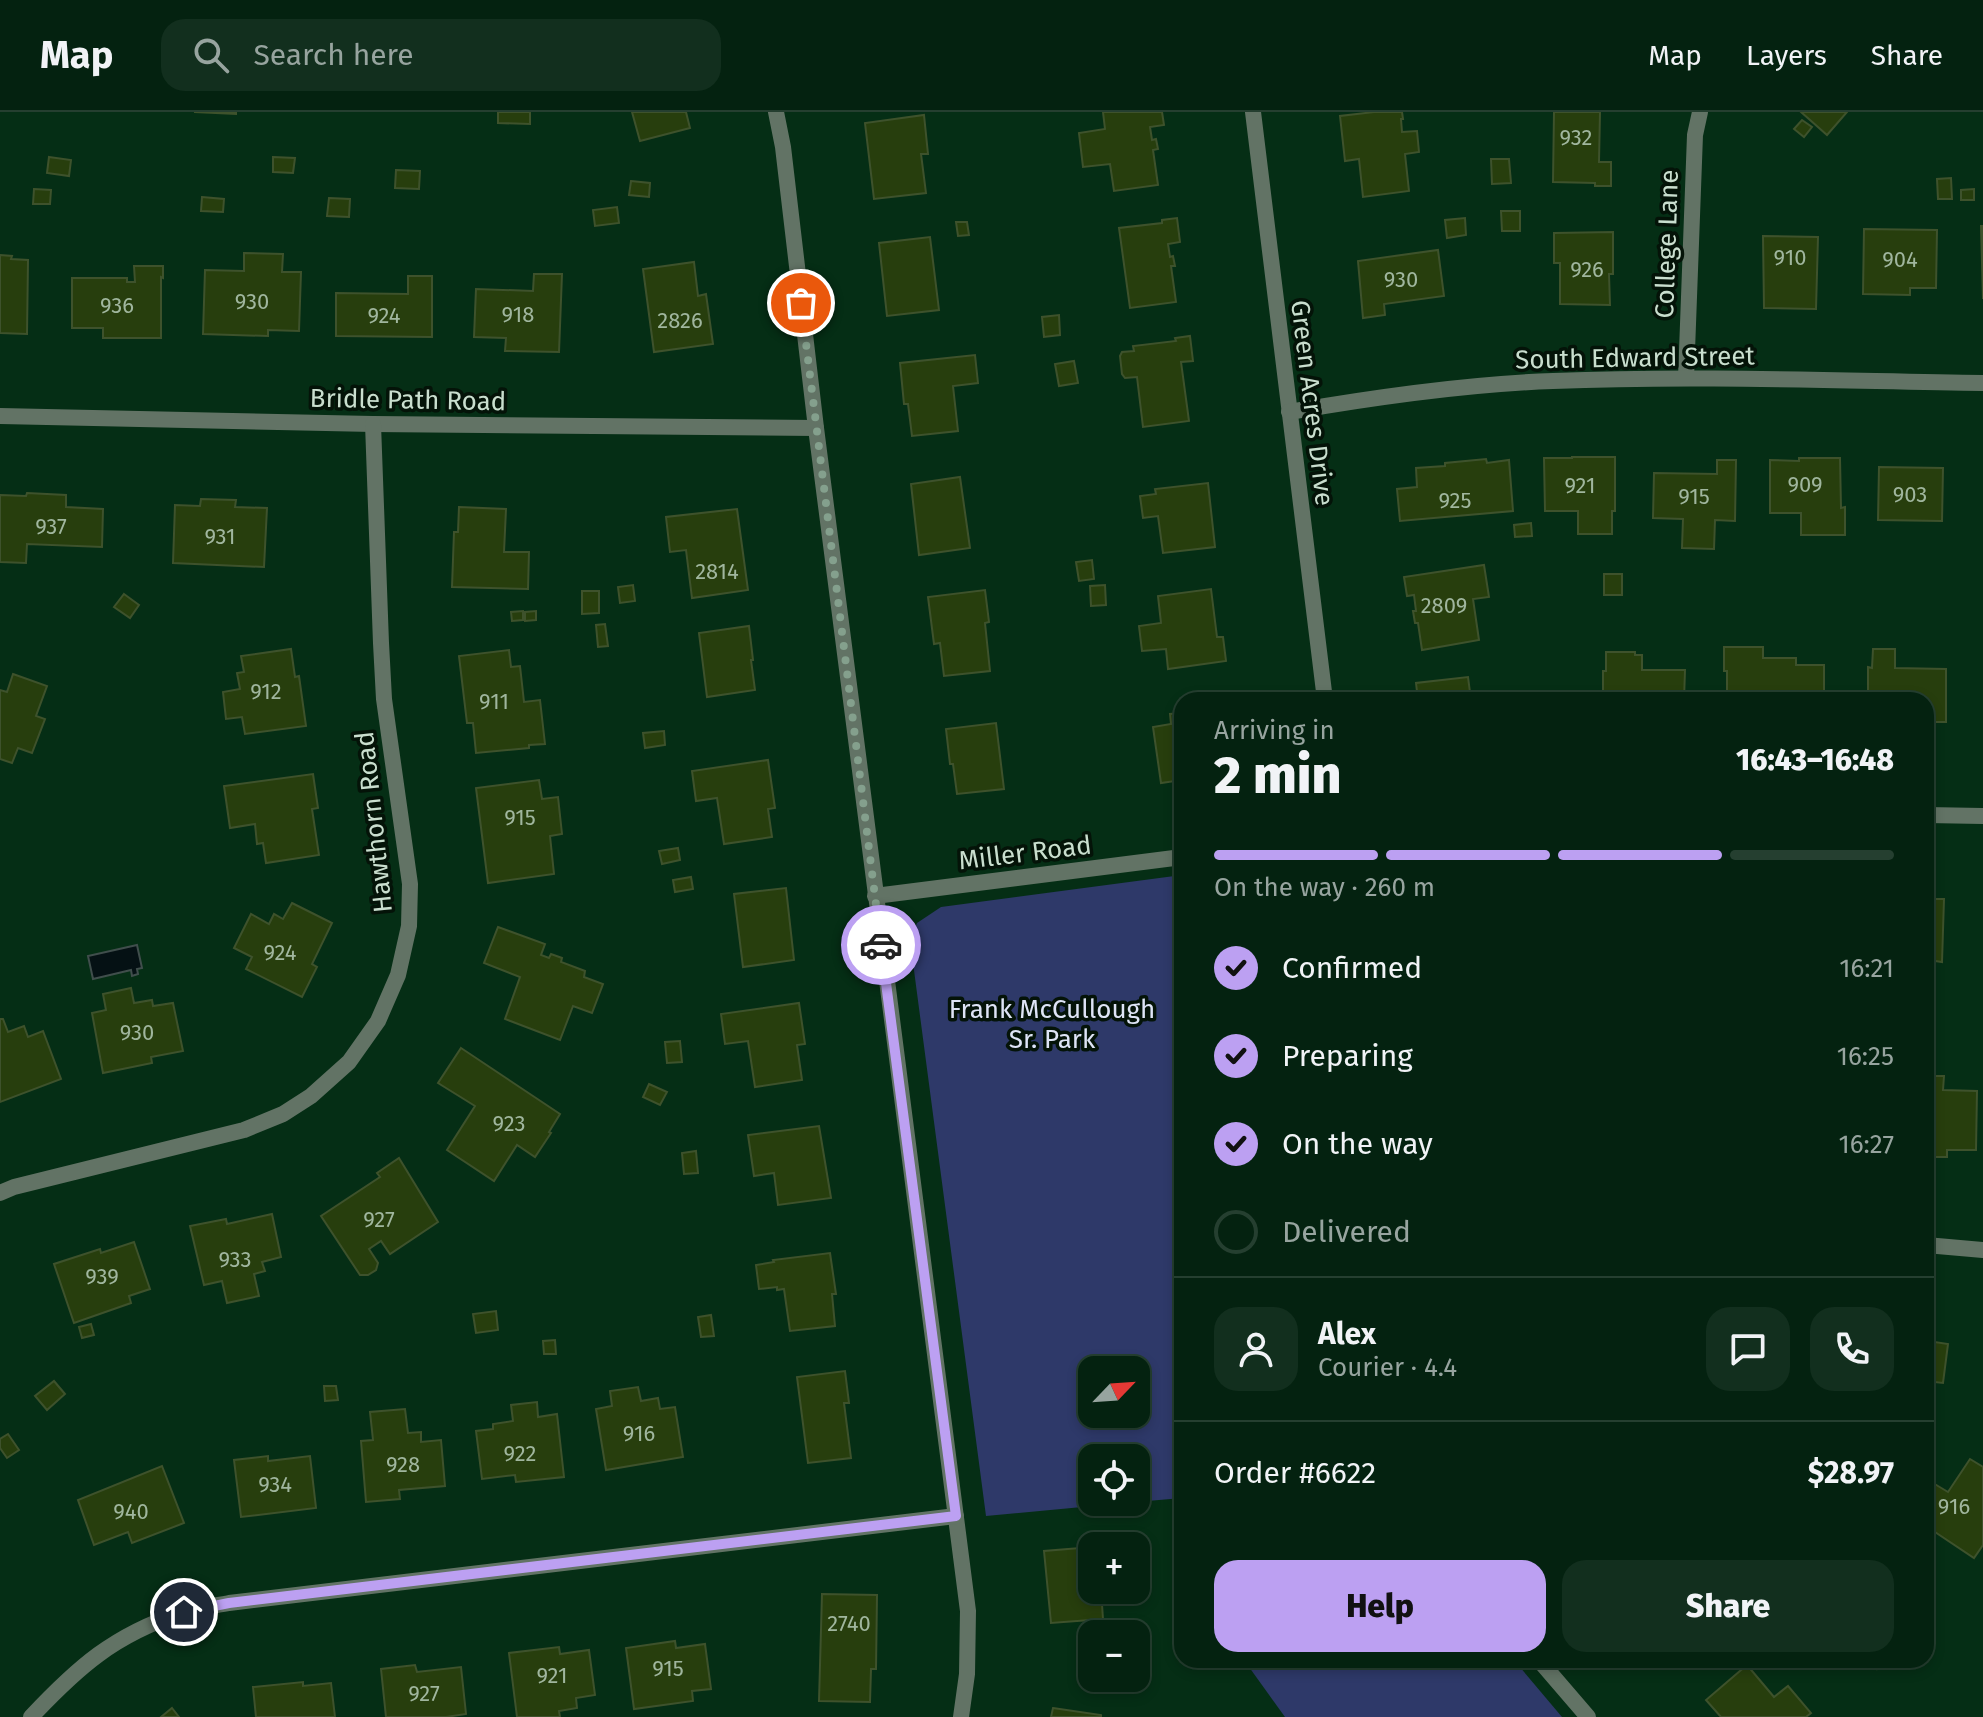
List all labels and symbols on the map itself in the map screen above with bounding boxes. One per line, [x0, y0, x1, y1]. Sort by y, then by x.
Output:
house number: 932 [1560, 124, 1592, 151]
street label: College Lane [1649, 169, 1685, 319]
house number: 910 [1774, 244, 1806, 271]
house number: 904 [1882, 246, 1918, 273]
house number: 926 [1570, 256, 1604, 283]
house number: 930 [1384, 266, 1418, 293]
pin [767, 269, 835, 337]
house number: 930 [235, 288, 269, 315]
house number: 936 [100, 292, 134, 319]
street label: Green Acres Drive [1284, 298, 1340, 508]
house number: 918 [502, 301, 534, 328]
house number: 924 [367, 302, 401, 329]
house number: 2826 [657, 307, 703, 334]
street label: South Edward Street [1515, 340, 1756, 376]
street label: Bridle Path Road [309, 383, 507, 417]
house number: 909 [1787, 471, 1823, 498]
house number: 921 [1565, 472, 1595, 499]
house number: 903 [1893, 481, 1927, 508]
house number: 915 [1678, 483, 1710, 510]
house number: 925 [1439, 487, 1471, 514]
house number: 937 [35, 513, 67, 540]
house number: 931 [204, 523, 236, 550]
house number: 2814 [695, 558, 739, 585]
house number: 2809 [1421, 592, 1467, 619]
house number: 912 [250, 678, 282, 705]
house number: 911 [479, 688, 509, 715]
street label: Hawthorn Road [349, 730, 399, 914]
house number: 915 [504, 804, 536, 831]
street label: Miller Road [957, 829, 1093, 877]
courier [841, 905, 921, 985]
house number: 924 [263, 939, 297, 966]
park label: Frank McCullough Sr. Park [949, 994, 1155, 1055]
house number: 930 [120, 1019, 154, 1046]
house number: 923 [493, 1110, 525, 1137]
house number: 927 [363, 1206, 395, 1233]
house number: 933 [218, 1246, 252, 1273]
house number: 939 [85, 1263, 119, 1290]
north arrow [1078, 1356, 1150, 1428]
house number: 916 [623, 1420, 655, 1447]
house number: 922 [504, 1440, 536, 1467]
house number: 928 [386, 1451, 420, 1478]
house number: 934 [258, 1471, 292, 1498]
house number: 916 [1938, 1493, 1970, 1520]
house number: 940 [113, 1498, 149, 1525]
pin [150, 1578, 218, 1646]
house number: 2740 [827, 1610, 871, 1637]
house number: 915 [652, 1655, 684, 1682]
house number: 921 [537, 1662, 567, 1689]
house number: 927 [408, 1680, 440, 1707]

